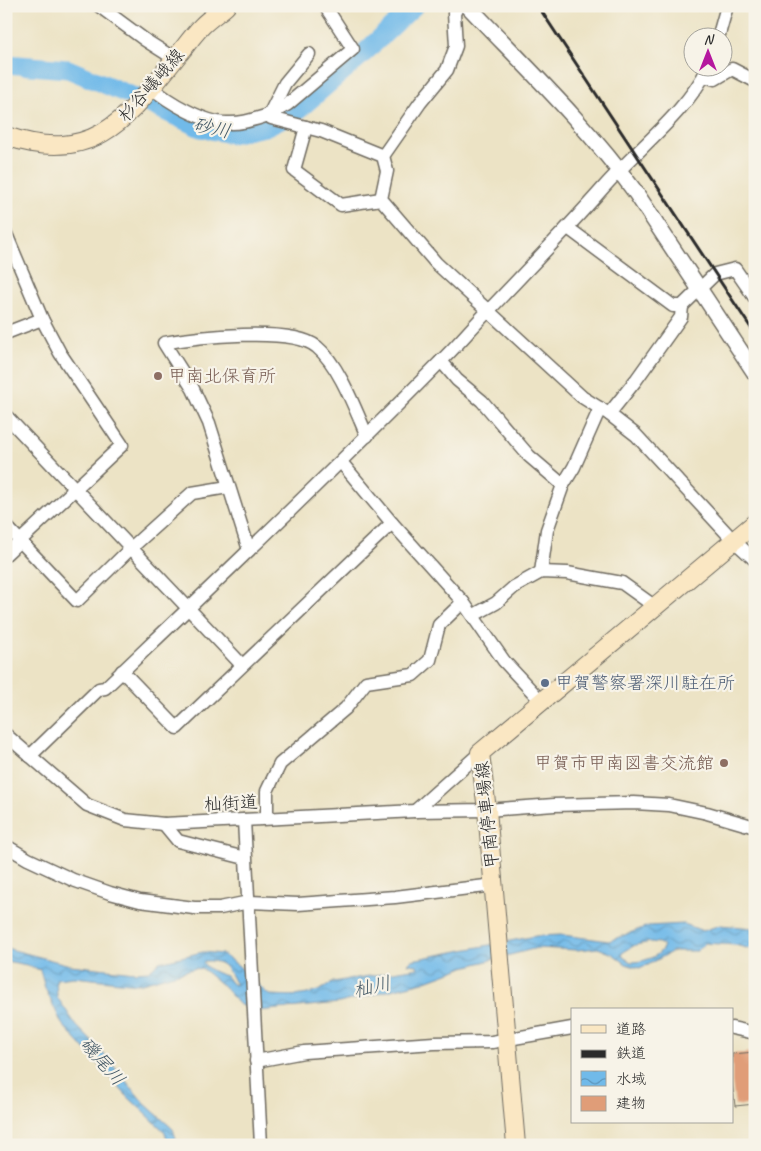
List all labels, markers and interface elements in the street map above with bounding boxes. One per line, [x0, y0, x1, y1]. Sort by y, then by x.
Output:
north arrow [684, 28, 734, 78]
text: N [704, 31, 715, 48]
street label: 杉谷嶬峨線 [113, 44, 189, 126]
water label: 砂川 [191, 112, 233, 144]
place label: 甲南北保育所 [168, 365, 276, 387]
marker: 甲南北保育所 [152, 370, 164, 382]
place label: 甲賀警察署深川駐在所 [555, 672, 735, 694]
marker: 甲賀警察署深川駐在所 [539, 677, 551, 689]
place label: 甲賀市甲南図書交流館 [534, 752, 714, 774]
marker: 甲賀市甲南図書交流館 [718, 757, 730, 769]
street label: 甲南停車場線 [470, 760, 504, 870]
street label: 杣街道 [203, 791, 259, 815]
water label: 杣川 [351, 971, 393, 1003]
legend [571, 1008, 734, 1124]
text: 道路 [616, 1020, 646, 1039]
water label: 磯尾川 [74, 1032, 130, 1091]
text: 鉄道 [616, 1044, 646, 1063]
text: 水域 [616, 1070, 646, 1089]
text: 建物 [616, 1094, 646, 1113]

